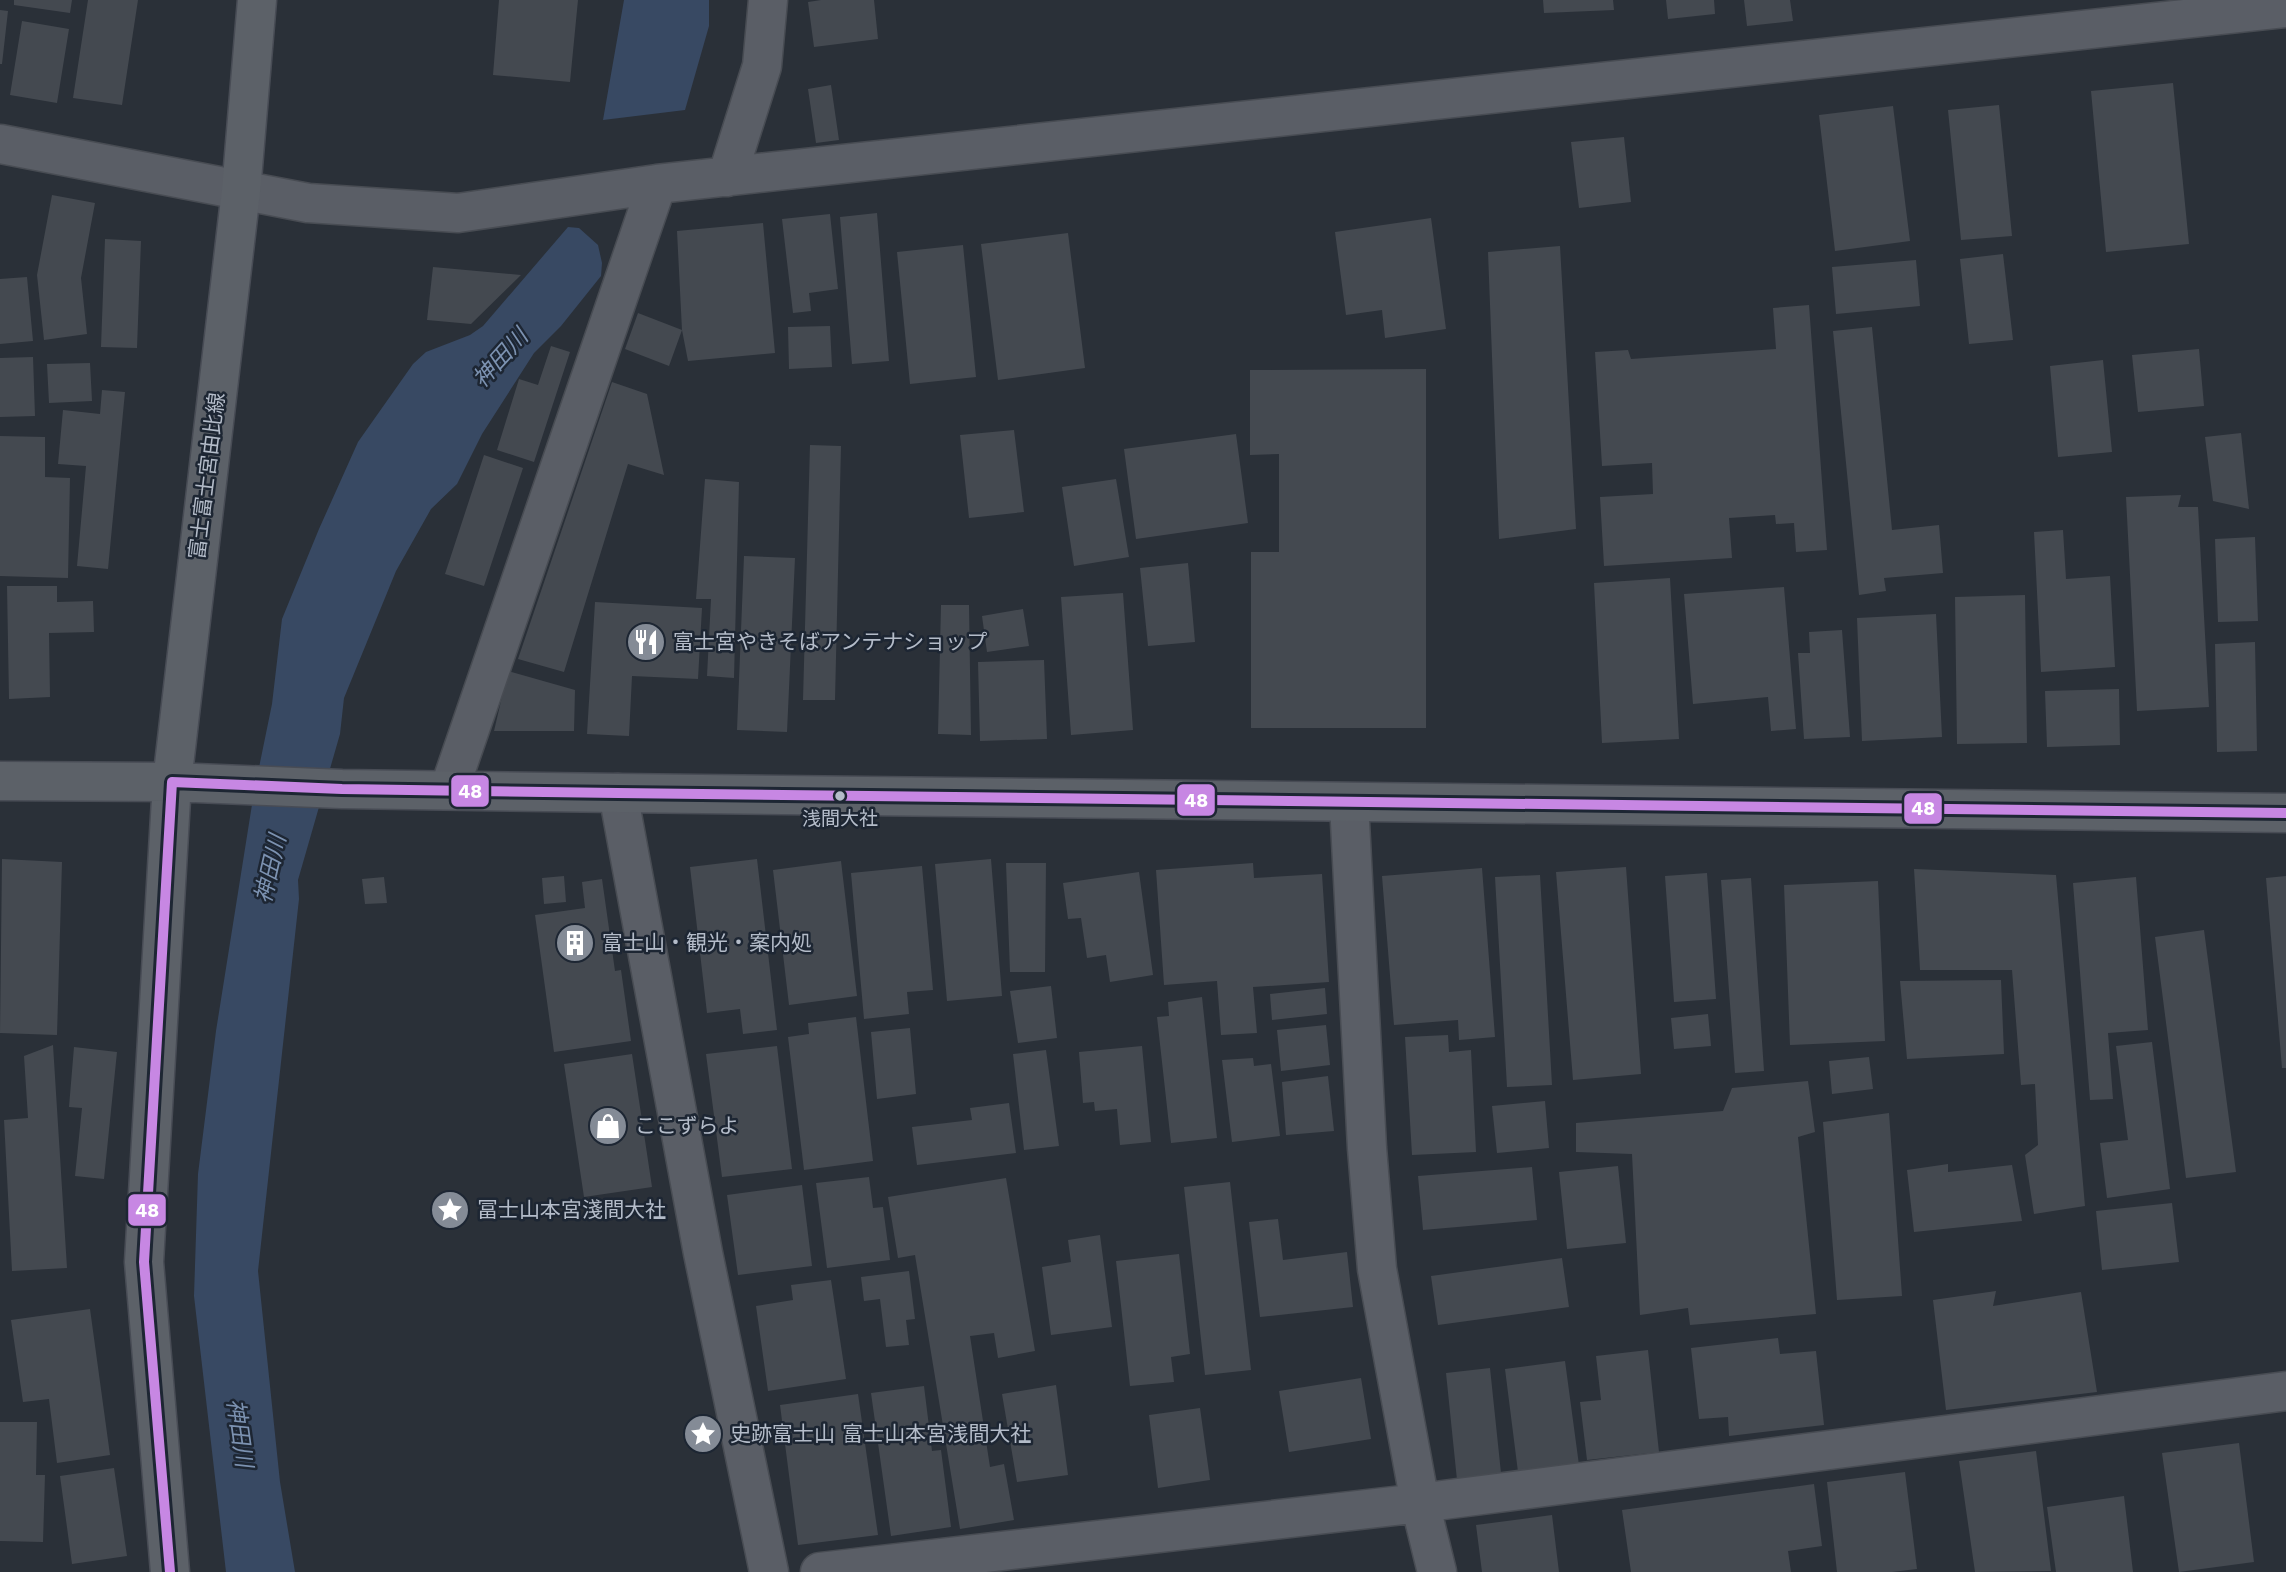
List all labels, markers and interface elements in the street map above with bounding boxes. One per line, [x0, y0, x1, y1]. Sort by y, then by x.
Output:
water label: 神田川 [467, 321, 535, 393]
street label: 富士富士宮由比線 [184, 391, 229, 561]
restaurant icon: 富士宮やきそばアンテナショップ [625, 621, 667, 663]
place label: 富士宮やきそばアンテナショップ [673, 629, 987, 654]
line badge: 48 [450, 774, 490, 808]
text: 48 [458, 780, 482, 803]
line badge: 48 [1176, 783, 1216, 817]
marker: 浅間大社 [833, 789, 847, 803]
text: 48 [1184, 789, 1208, 812]
line badge: 48 [1903, 792, 1943, 825]
text: 48 [1911, 797, 1935, 820]
place label: 浅間大社 [802, 807, 878, 830]
water label: 神田川 [250, 830, 292, 906]
building icon: 富士山・観光・案内処 [554, 922, 596, 964]
place label: 富士山・観光・案内処 [602, 930, 812, 955]
shop icon: ここずらよ [587, 1105, 629, 1147]
place label: ここずらよ [635, 1113, 740, 1138]
place icon: 冨士山本宮淺間大社 [429, 1189, 471, 1231]
line badge: 48 [127, 1193, 167, 1227]
place label: 冨士山本宮淺間大社 [477, 1197, 666, 1222]
text: 48 [135, 1199, 159, 1222]
water label: 神田川 [221, 1397, 258, 1472]
place icon: 史跡富士山 富士山本宮浅間大社 [682, 1413, 724, 1455]
place label: 史跡富士山 富士山本宮浅間大社 [730, 1421, 1031, 1446]

